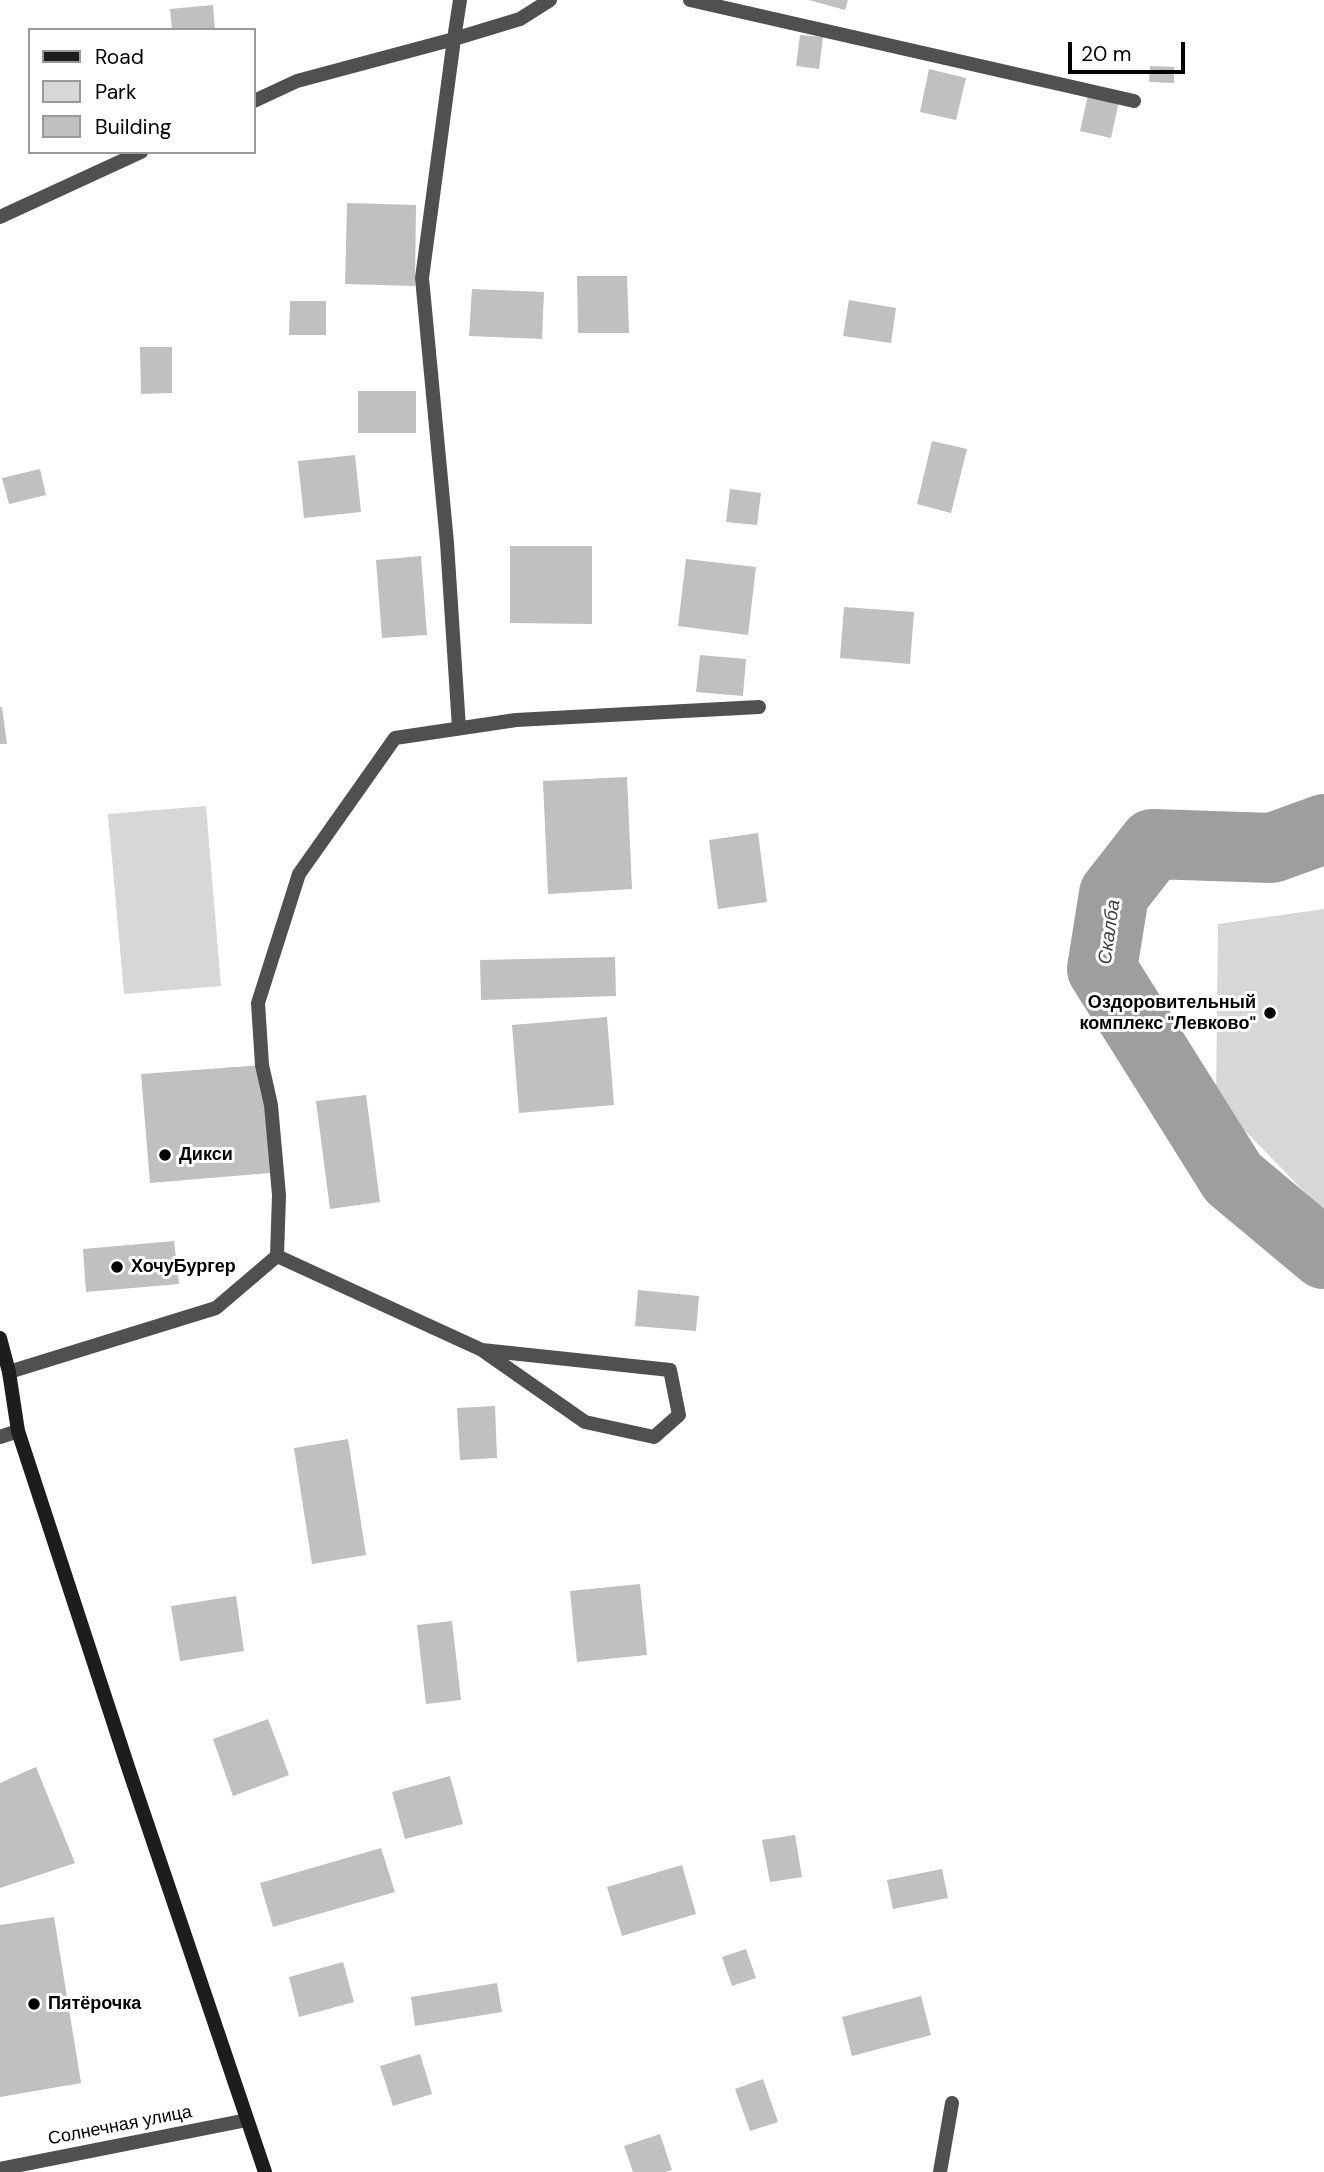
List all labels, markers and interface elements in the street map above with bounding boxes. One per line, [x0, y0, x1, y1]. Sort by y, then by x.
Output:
legend [28, 28, 256, 154]
scale bar [1072, 28, 1189, 72]
text: 20 m [1081, 40, 1132, 68]
text: Road [95, 43, 144, 71]
text: Park [95, 78, 136, 106]
text: Building [95, 113, 171, 141]
water label: Скалба [1094, 898, 1126, 966]
place label: Оздоровительный комплекс "Левково" [1080, 992, 1256, 1034]
marker: Оздоровительный комплекс "Левково" [1262, 1005, 1278, 1021]
place label: Дикси [179, 1144, 233, 1166]
marker: Дикси [157, 1147, 173, 1163]
place label: ХочуБургер [131, 1256, 236, 1278]
marker: ХочуБургер [109, 1259, 125, 1275]
place label: Пятёрочка [48, 1993, 141, 2015]
marker: Пятёрочка [26, 1996, 42, 2012]
street label: Солнечная улица [46, 2101, 194, 2151]

